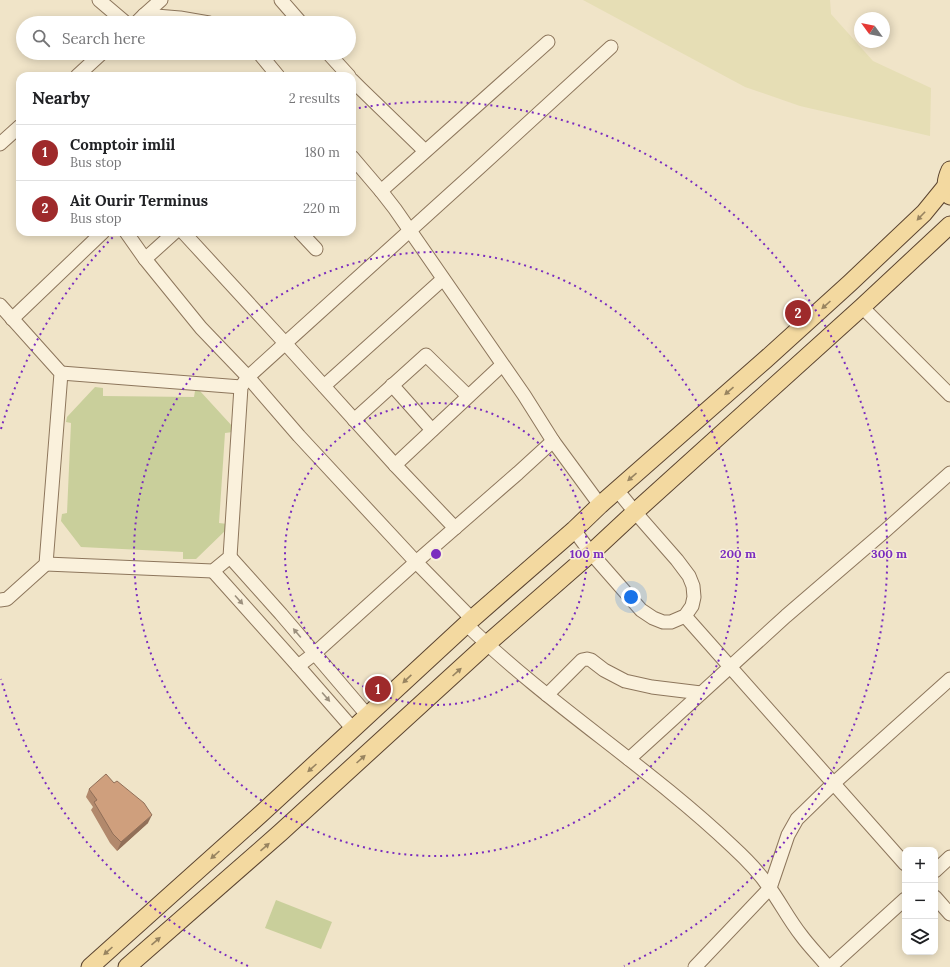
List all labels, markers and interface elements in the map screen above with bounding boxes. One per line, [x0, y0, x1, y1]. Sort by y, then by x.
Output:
north arrow [854, 12, 890, 48]
search box [16, 16, 356, 60]
icon: search [30, 27, 52, 49]
text: Search here [62, 29, 145, 48]
text: Nearby [32, 87, 90, 109]
text: 2 results [289, 90, 340, 107]
text: Comptoir imlil [70, 135, 175, 154]
text: 1 [42, 144, 48, 161]
text: 180 m [305, 144, 340, 161]
text: Bus stop [70, 154, 122, 171]
text: Ait Ourir Terminus [70, 191, 208, 210]
text: 2 [42, 200, 48, 217]
text: 220 m [303, 200, 340, 217]
text: Bus stop [70, 210, 122, 227]
one-way arrow [916, 211, 926, 221]
pin: 2 [785, 298, 811, 328]
one-way arrow [821, 300, 831, 309]
one-way arrow [724, 387, 735, 396]
one-way arrow [627, 473, 637, 482]
text: 100 m [570, 546, 604, 561]
text: 200 m [720, 546, 756, 561]
text: 300 m [871, 546, 907, 561]
centre of rings [429, 547, 443, 561]
your location [621, 587, 641, 607]
one-way arrow [234, 596, 243, 605]
one-way arrow [293, 628, 301, 639]
one-way arrow [452, 667, 462, 676]
pin: 1 [365, 674, 391, 704]
one-way arrow [402, 674, 412, 684]
one-way arrow [321, 692, 330, 703]
one-way arrow [356, 754, 366, 764]
one-way arrow [306, 763, 317, 772]
one-way arrow [259, 842, 270, 851]
map controls [902, 847, 938, 955]
button: + [902, 847, 938, 883]
one-way arrow [210, 850, 220, 859]
button: − [902, 883, 938, 919]
button: layers [902, 919, 938, 955]
one-way arrow [151, 937, 162, 946]
one-way arrow [103, 946, 113, 955]

